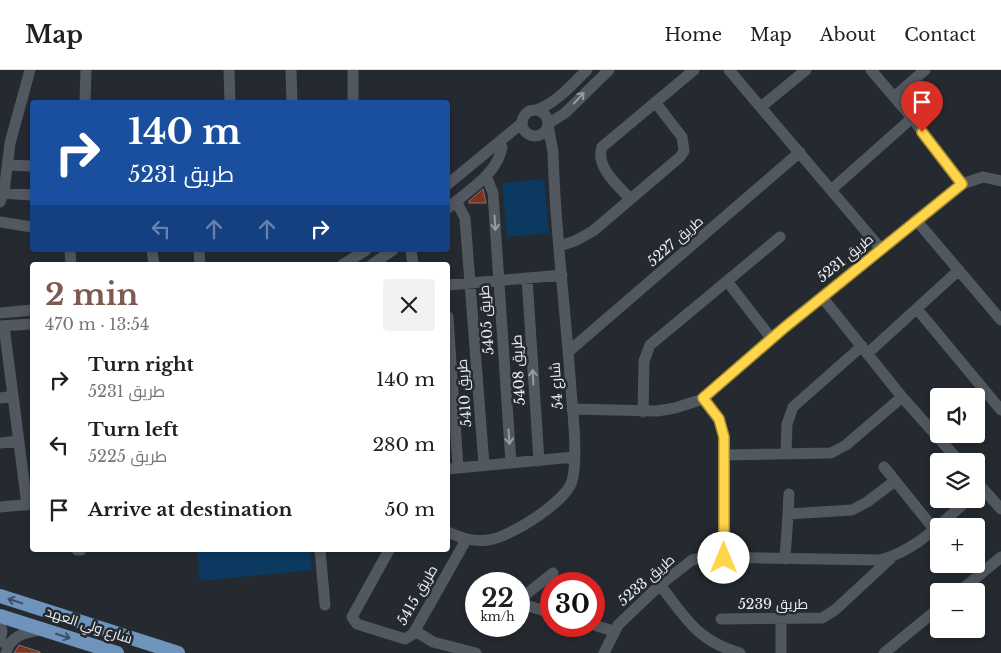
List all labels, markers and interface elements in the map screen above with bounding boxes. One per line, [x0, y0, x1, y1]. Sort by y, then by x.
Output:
text: Map [25, 20, 83, 49]
text: Home [664, 24, 722, 46]
text: Map [750, 24, 792, 46]
text: About [820, 24, 876, 46]
text: Contact [904, 24, 976, 46]
pin [901, 81, 943, 132]
icon: arrive [908, 88, 936, 116]
one-way arrow [573, 92, 585, 104]
text: 140 m [128, 110, 241, 153]
icon: right [45, 120, 110, 185]
text: طريق 5231 [128, 161, 234, 188]
street label: طريق 5227 [643, 212, 707, 270]
one-way arrow [490, 214, 499, 230]
icon: left [147, 215, 175, 243]
icon: ahead [200, 215, 228, 243]
icon: ahead [253, 215, 281, 243]
icon: right [306, 215, 334, 243]
street label: طريق 5231 [813, 230, 877, 286]
text: 2 min [45, 276, 138, 313]
button: close [383, 279, 435, 331]
street label: طريق 5405 [475, 284, 497, 356]
text: 470 m · 13:54 [45, 314, 149, 334]
street label: طريق 5408 [507, 334, 529, 406]
text: Turn right [88, 353, 194, 376]
street label: طريق 5410 [453, 358, 475, 428]
street label: شارع 54 [545, 362, 567, 410]
icon: right [45, 366, 73, 394]
text: 140 m [376, 368, 435, 391]
one-way arrow [529, 369, 538, 385]
text: طريق 5231 [88, 381, 165, 401]
map controls [930, 388, 985, 638]
button: sound [930, 388, 985, 443]
text: Turn left [88, 418, 179, 441]
one-way arrow [505, 429, 514, 445]
icon: left [45, 431, 73, 459]
text: 280 m [372, 433, 435, 456]
text: طريق 5225 [88, 446, 167, 466]
button: layers [930, 453, 985, 508]
icon: arrive [45, 496, 73, 524]
text: Arrive at destination [88, 498, 292, 521]
text: 50 m [385, 498, 435, 521]
button: + [930, 518, 985, 573]
position arrow [697, 531, 749, 583]
street label: طريق 5233 [614, 550, 678, 610]
street label: طريق 5415 [393, 562, 441, 628]
speed limit sign: 30 [540, 572, 605, 637]
text: 22 [481, 583, 514, 614]
button: − [930, 583, 985, 638]
street label: طريق 5239 [738, 595, 808, 613]
one-way arrow [8, 596, 23, 605]
street label: شارع ولي العهد [42, 602, 135, 650]
text: km/h [480, 609, 515, 624]
one-way arrow [55, 632, 71, 642]

